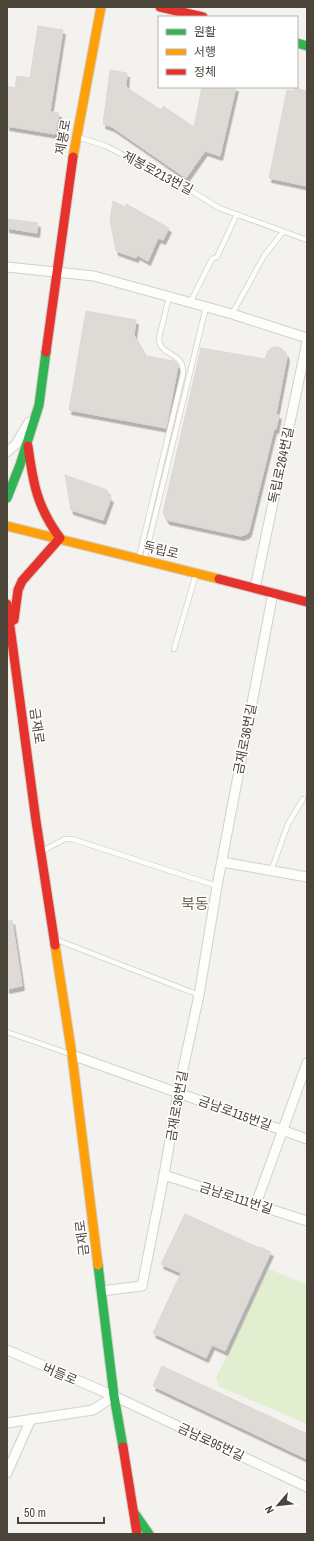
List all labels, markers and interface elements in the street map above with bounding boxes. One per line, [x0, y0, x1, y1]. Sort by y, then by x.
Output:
legend [158, 16, 298, 88]
text: 원활 [194, 24, 216, 40]
text: 서행 [194, 44, 216, 60]
text: 정체 [194, 64, 216, 80]
street label: 제봉로 [52, 118, 74, 156]
street label: 제봉로213번길 [120, 147, 196, 199]
street label: 독립로264번길 [265, 425, 297, 505]
street label: 독립로 [142, 537, 180, 563]
street label: 금재로36번길 [230, 702, 260, 776]
street label: 금재로 [26, 707, 48, 745]
district label: 북동 [181, 893, 209, 914]
street label: 금재로36번길 [162, 1069, 192, 1143]
street label: 금남로115번길 [196, 1092, 274, 1134]
street label: 금남로111번길 [197, 1178, 275, 1218]
street label: 금재로 [71, 1219, 93, 1257]
street label: 버들로 [40, 1359, 80, 1389]
street label: 금남로95번길 [175, 1419, 247, 1465]
north arrow [258, 1485, 298, 1525]
scale bar [18, 1499, 104, 1525]
text: N [261, 1504, 277, 1516]
text: 50 m [24, 1505, 46, 1521]

